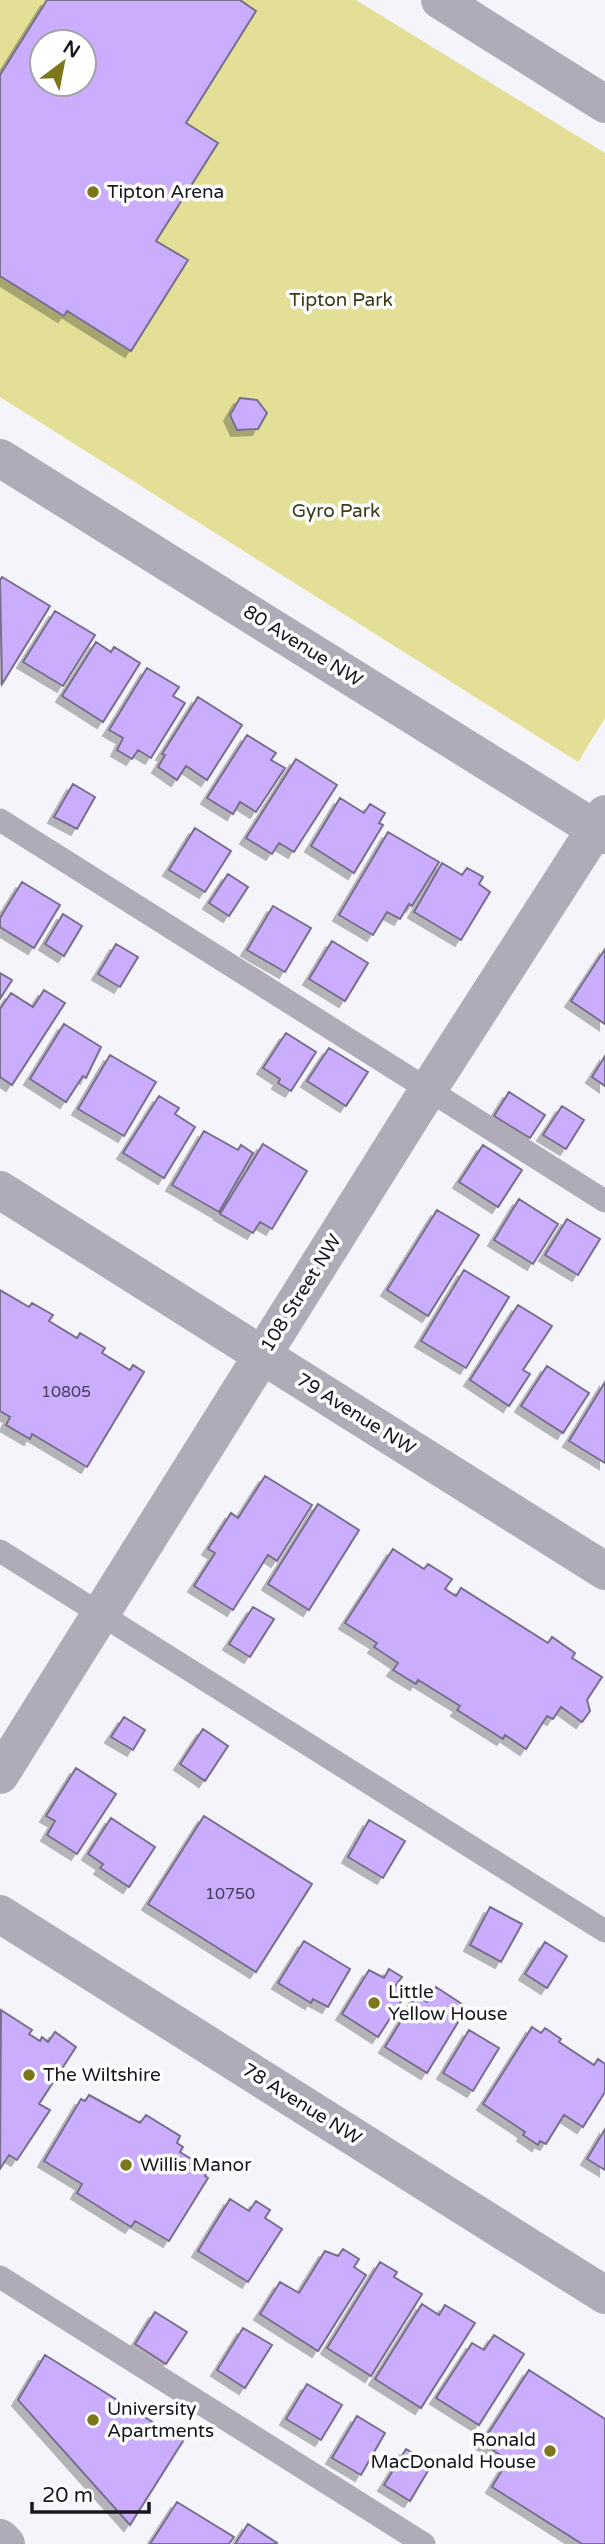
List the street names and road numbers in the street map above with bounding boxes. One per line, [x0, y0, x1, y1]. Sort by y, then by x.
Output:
street label: 80 Avenue NW [239, 601, 367, 691]
street label: 108 Street NW [256, 1230, 346, 1356]
street label: 79 Avenue NW [292, 1369, 420, 1459]
street label: 78 Avenue NW [238, 2059, 366, 2149]

